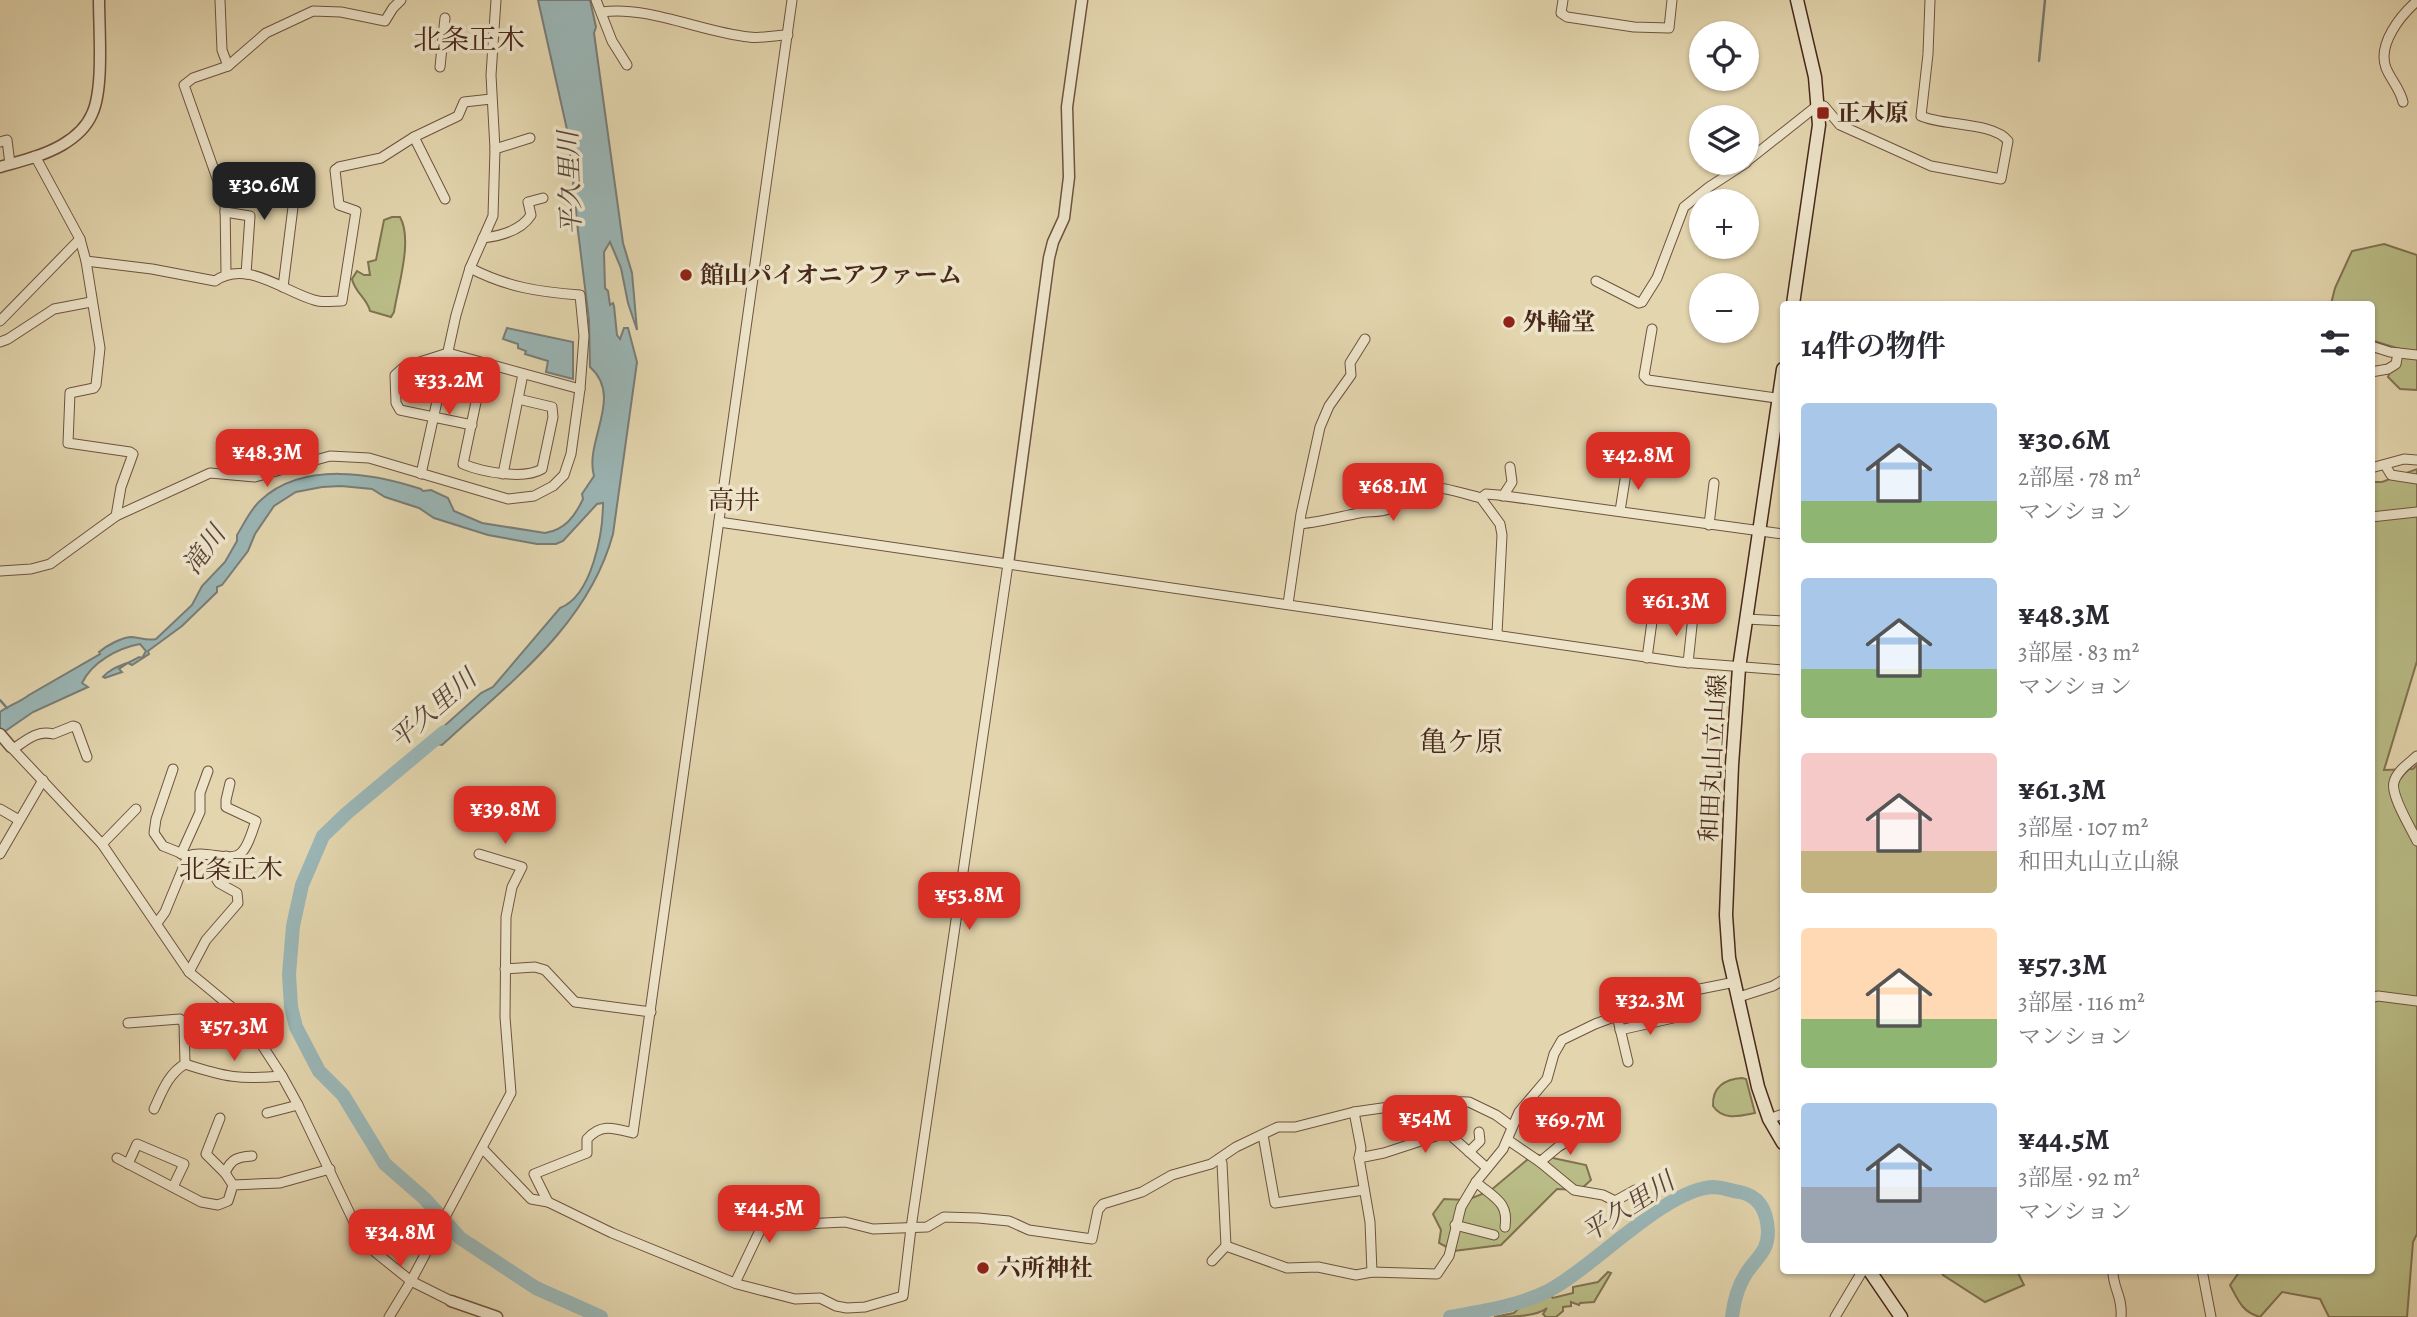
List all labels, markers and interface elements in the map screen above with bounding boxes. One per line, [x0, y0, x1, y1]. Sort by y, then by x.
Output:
district label: 北条正木 [413, 21, 525, 59]
map controls [1689, 21, 1759, 343]
button: locate [1689, 21, 1759, 91]
place label: 正木原 [1837, 97, 1909, 129]
button: layers [1689, 105, 1759, 175]
marker: 正木原 [1815, 105, 1831, 121]
water label: 平久里川 [551, 127, 589, 236]
pin: ¥30.6M [207, 162, 321, 222]
text: ¥30.6M [228, 169, 300, 200]
button: + [1689, 189, 1759, 259]
place label: 館山パイオニアファーム [700, 259, 962, 291]
marker: 館山パイオニアファーム [678, 267, 694, 283]
button: − [1689, 273, 1759, 343]
place label: 外輪堂 [1523, 306, 1595, 338]
marker: 外輪堂 [1501, 314, 1517, 330]
icon: filters [2316, 324, 2354, 362]
text: 14件の物件 [1801, 326, 1946, 366]
pin: ¥33.2M [392, 358, 506, 417]
text: ¥33.2M [414, 364, 484, 395]
text: ¥30.6M [2018, 419, 2111, 459]
pin: ¥48.3M [210, 430, 324, 489]
icon: home [1857, 431, 1941, 515]
pin: ¥42.8M [1581, 433, 1695, 492]
text: ¥48.3M [232, 436, 302, 467]
text: ¥42.8M [1602, 439, 1674, 470]
text: 2部屋 · 78 m² [2018, 462, 2141, 493]
pin: ¥68.1M [1336, 463, 1450, 523]
text: ¥68.1M [1359, 470, 1427, 501]
district label: 高井 [708, 483, 760, 518]
text: マンション [2018, 496, 2132, 527]
water label: 滝川 [175, 516, 235, 581]
pin: ¥61.3M [1619, 578, 1733, 638]
text: ¥61.3M [1642, 585, 1710, 616]
text: ¥48.3M [2018, 594, 2110, 634]
icon: home [1857, 606, 1941, 690]
text: 3部屋 · 83 m² [2018, 637, 2139, 668]
water label: 平久里川 [382, 660, 486, 756]
text: マンション [2018, 671, 2132, 702]
street label: 和田丸山立山線 [1693, 673, 1733, 843]
district label: 亀ケ原 [1419, 723, 1503, 761]
text: ¥61.3M [2018, 769, 2106, 809]
icon: home [1857, 781, 1941, 865]
pin: ¥39.8M [448, 786, 562, 846]
text: ¥39.8M [470, 793, 540, 824]
text: 3部屋 · 107 m² [2018, 812, 2148, 843]
text: 和田丸山立山線 [2018, 846, 2179, 877]
district label: 北条正木 [179, 852, 283, 887]
pin: ¥53.8M [912, 872, 1026, 932]
text: ¥53.8M [934, 879, 1004, 910]
text: ¥57.3M [2018, 944, 2107, 984]
icon: home [1857, 956, 1941, 1040]
pin: ¥32.3M [1593, 978, 1707, 1037]
text: ¥32.3M [1615, 984, 1685, 1015]
text: 3部屋 · 116 m² [2018, 987, 2145, 1018]
pin: ¥57.3M [177, 1004, 291, 1063]
text: ¥57.3M [200, 1010, 268, 1041]
text: マンション [2018, 1021, 2132, 1052]
pin: ¥54M [1384, 1096, 1466, 1155]
pin: ¥69.7M [1513, 1098, 1627, 1157]
text: ¥54M [1398, 1102, 1452, 1133]
text: ¥69.7M [1535, 1104, 1605, 1135]
text: ¥44.5M [2018, 1119, 2110, 1159]
icon: home [1857, 1131, 1941, 1215]
water label: 平久里川 [1575, 1162, 1684, 1250]
text: 3部屋 · 92 m² [2018, 1162, 2140, 1193]
pin: ¥44.5M [712, 1186, 826, 1245]
text: ¥44.5M [734, 1192, 804, 1223]
text: マンション [2018, 1196, 2132, 1227]
pin: ¥34.8M [343, 1210, 457, 1269]
text: ¥34.8M [365, 1216, 435, 1247]
place label: 六所神社 [997, 1252, 1093, 1284]
marker: 六所神社 [975, 1260, 991, 1276]

